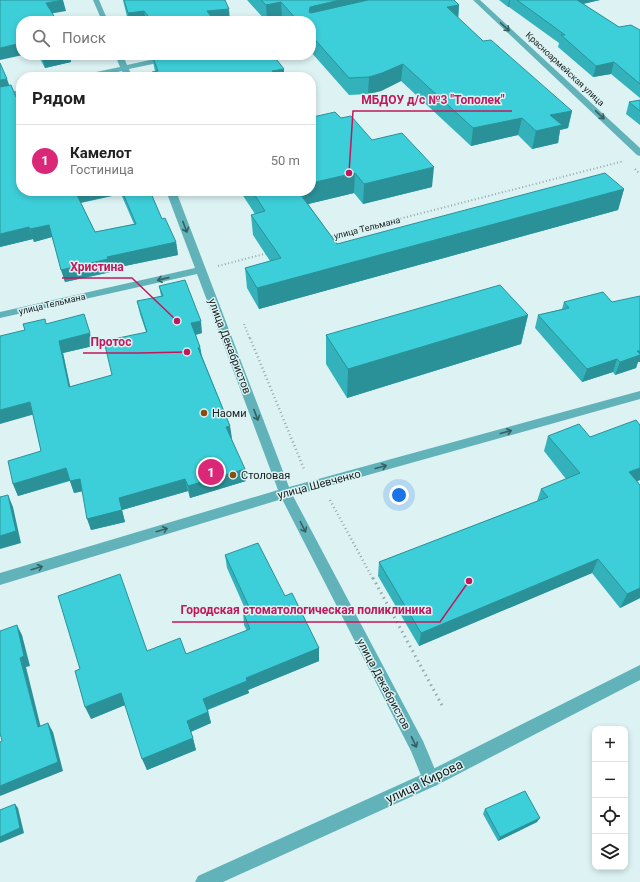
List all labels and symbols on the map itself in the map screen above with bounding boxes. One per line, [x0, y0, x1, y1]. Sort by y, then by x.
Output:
one-way arrow [500, 22, 510, 31]
street label: Красноармейская улица [524, 30, 606, 108]
callout: МБДОУ д/с №3 "Тополек" [353, 87, 512, 111]
text: МБДОУ д/с №3 "Тополек" [361, 93, 505, 107]
one-way arrow [595, 111, 605, 120]
street label: улица Тельмана [333, 215, 401, 241]
one-way arrow [182, 221, 190, 233]
callout: Христина [62, 254, 132, 278]
text: Христина [70, 260, 124, 274]
one-way arrow [157, 275, 170, 283]
street label: улица Тельмана [18, 291, 86, 317]
street label: улица Декабристов [205, 297, 254, 396]
callout: Протос [83, 329, 139, 353]
text: Протос [91, 335, 131, 349]
place label: Наоми [212, 407, 247, 420]
marker: Наоми [199, 408, 209, 418]
one-way arrow [252, 408, 260, 420]
one-way arrow [499, 428, 512, 435]
pin: 1 [198, 457, 224, 487]
one-way arrow [374, 462, 387, 470]
street label: улица Шевченко [276, 467, 362, 502]
place label: Столовая [241, 469, 290, 482]
marker: Столовая [228, 470, 238, 480]
your location [389, 485, 409, 505]
one-way arrow [299, 521, 307, 533]
one-way arrow [155, 526, 168, 533]
one-way arrow [31, 564, 44, 571]
callout: Городская стоматологическая поликлиника [172, 598, 440, 622]
text: Городская стоматологическая поликлиника [180, 603, 432, 617]
street label: улица Декабристов [354, 637, 413, 732]
one-way arrow [411, 736, 418, 748]
street label: улица Кирова [383, 756, 465, 807]

